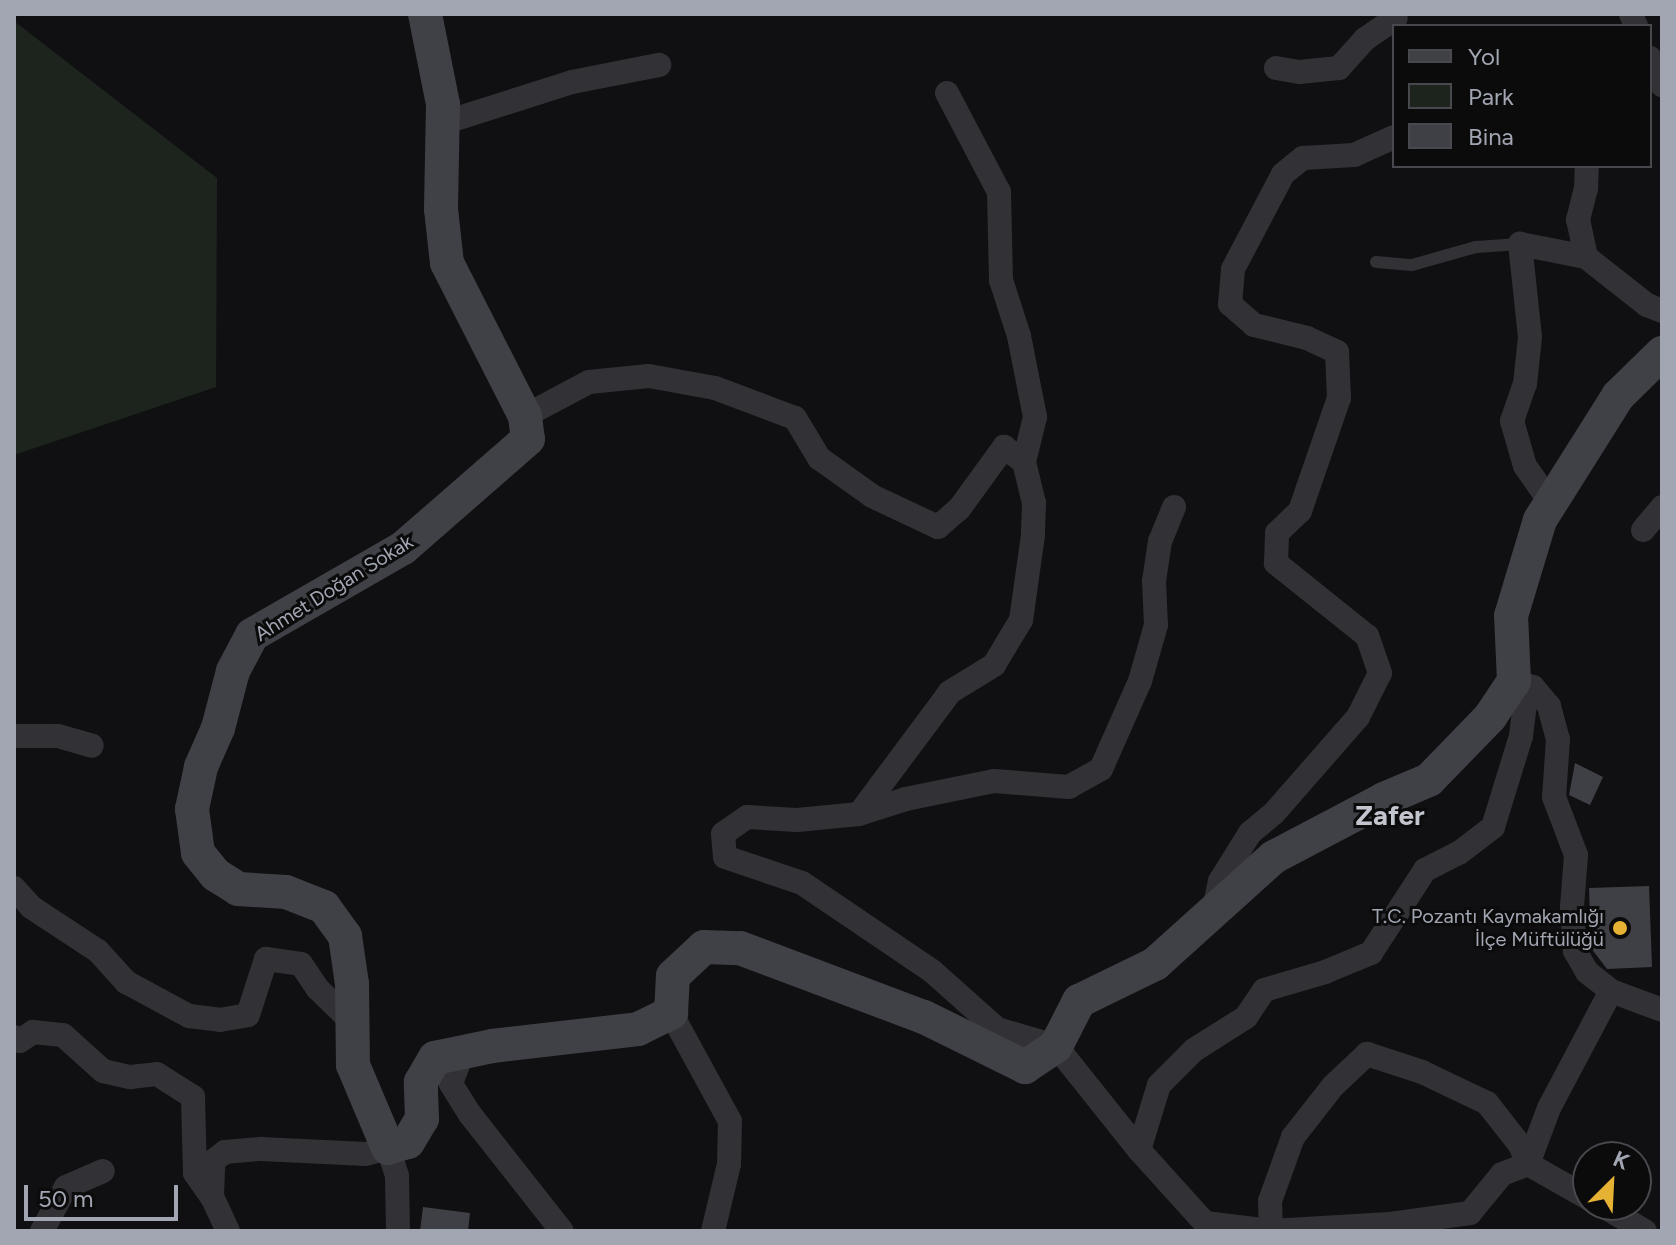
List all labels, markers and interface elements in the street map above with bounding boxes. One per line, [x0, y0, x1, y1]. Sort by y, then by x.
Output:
legend [1392, 24, 1652, 168]
text: Yol [1468, 42, 1500, 71]
text: Park [1468, 82, 1514, 111]
text: Bina [1468, 122, 1514, 151]
street label: Ahmet Doğan Sokak [251, 530, 417, 646]
district label: Zafer [1355, 798, 1425, 832]
place label: T.C. Pozantı Kaymakamlığı İlçe Müftülüğü [1372, 904, 1604, 951]
marker: T.C. Pozantı Kaymakamlığı İlçe Müftülüğü [1611, 919, 1629, 937]
north arrow [1572, 1141, 1652, 1221]
text: K [1609, 1145, 1633, 1176]
scale bar [28, 1169, 182, 1219]
text: 50 m [38, 1184, 94, 1213]

